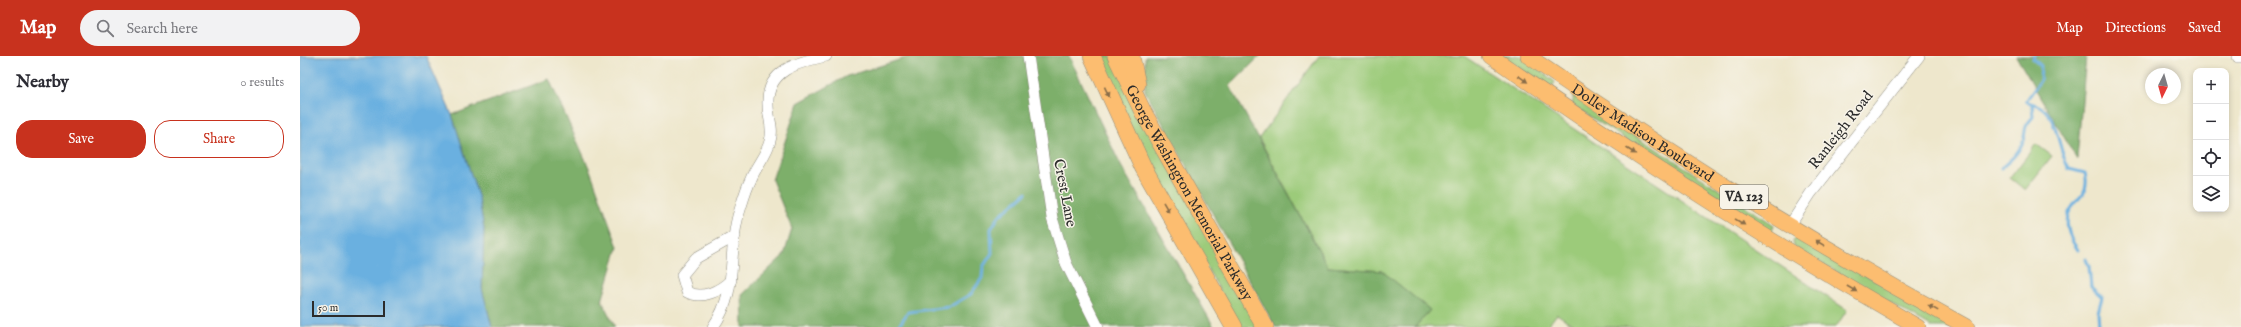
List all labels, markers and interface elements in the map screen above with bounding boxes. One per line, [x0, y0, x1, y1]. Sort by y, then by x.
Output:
search box [80, 10, 360, 46]
text: Map [20, 16, 56, 40]
icon: search [94, 17, 116, 39]
text: Search here [126, 19, 198, 38]
text: Map [2056, 19, 2083, 37]
text: Directions [2105, 19, 2166, 37]
text: Saved [2188, 19, 2221, 37]
north arrow [2145, 68, 2181, 104]
map controls [2193, 68, 2229, 212]
button: + [2193, 68, 2229, 104]
text: Nearby [16, 72, 69, 93]
text: 0 results [240, 74, 284, 91]
one-way arrow [1518, 75, 1528, 83]
street label: Dolley Madison Boulevard [1568, 79, 1718, 187]
street label: George Washington Memorial Parkway [1122, 81, 1258, 304]
one-way arrow [1104, 86, 1110, 98]
street label: Ranleigh Road [1805, 86, 1878, 173]
button: − [2193, 104, 2229, 140]
button: Save [16, 120, 146, 158]
button: Share [154, 120, 284, 158]
button: locate [2193, 140, 2229, 176]
one-way arrow [1626, 147, 1636, 155]
street label: Crest Lane [1049, 157, 1081, 229]
button: layers [2193, 176, 2229, 212]
road number: VA 123 [1720, 185, 1768, 209]
one-way arrow [1163, 201, 1170, 213]
one-way arrow [1734, 218, 1746, 225]
one-way arrow [1814, 240, 1826, 247]
one-way arrow [1846, 285, 1858, 292]
scale bar [312, 299, 385, 318]
text: 50 m [318, 301, 338, 315]
one-way arrow [1927, 305, 1939, 311]

